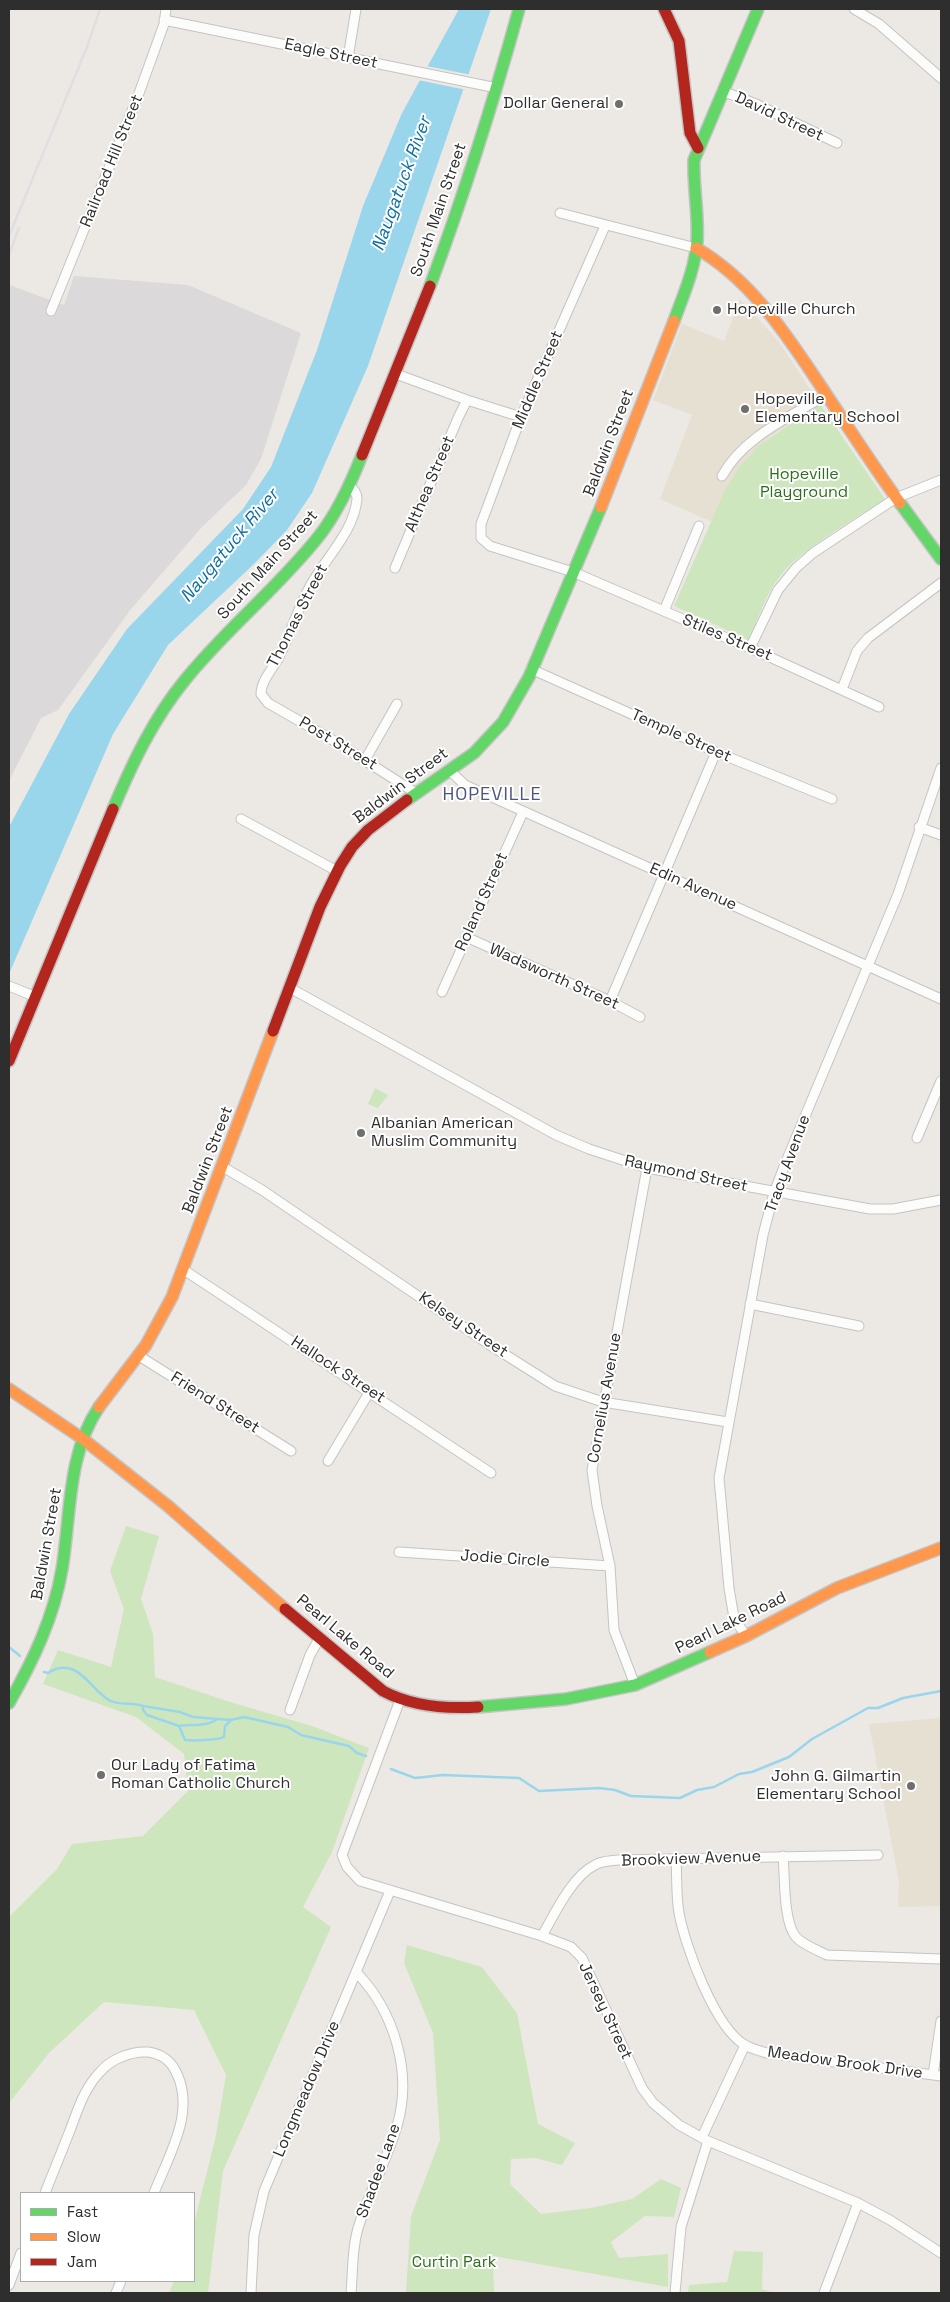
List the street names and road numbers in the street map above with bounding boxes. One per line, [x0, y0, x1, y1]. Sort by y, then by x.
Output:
street label: Eagle Street [283, 35, 379, 73]
street label: David Street [732, 88, 826, 146]
street label: Railroad Hill Street [77, 92, 147, 230]
street label: South Main Street [407, 140, 471, 280]
street label: Middle Street [509, 328, 567, 432]
street label: Baldwin Street [580, 387, 638, 499]
street label: Althea Street [401, 433, 459, 535]
street label: South Main Street [214, 506, 322, 624]
street label: Thomas Street [264, 561, 332, 671]
street label: Stiles Street [679, 610, 775, 666]
street label: Temple Street [628, 705, 734, 767]
street label: Post Street [295, 713, 381, 775]
street label: Baldwin Street [350, 744, 452, 828]
street label: Roland Street [452, 850, 512, 954]
street label: Edin Avenue [646, 859, 740, 915]
street label: Wadsworth Street [486, 940, 622, 1014]
street label: Baldwin Street [179, 1104, 237, 1216]
street label: Tracy Avenue [761, 1112, 815, 1216]
street label: Raymond Street [623, 1152, 749, 1196]
street label: Kelsey Street [415, 1288, 511, 1362]
street label: Cornelius Avenue [584, 1331, 626, 1465]
street label: Hallock Street [287, 1332, 389, 1408]
street label: Friend Street [167, 1368, 263, 1438]
street label: Baldwin Street [28, 1486, 66, 1602]
street label: Jodie Circle [460, 1546, 550, 1572]
street label: Pearl Lake Road [672, 1588, 790, 1658]
street label: Pearl Lake Road [292, 1591, 398, 1683]
street label: Brookview Avenue [621, 1847, 761, 1871]
street label: Jersey Street [574, 1959, 636, 2063]
street label: Longmeadow Drive [270, 2018, 344, 2160]
street label: Meadow Brook Drive [766, 2043, 924, 2083]
street label: Shadee Lane [353, 2121, 405, 2221]

